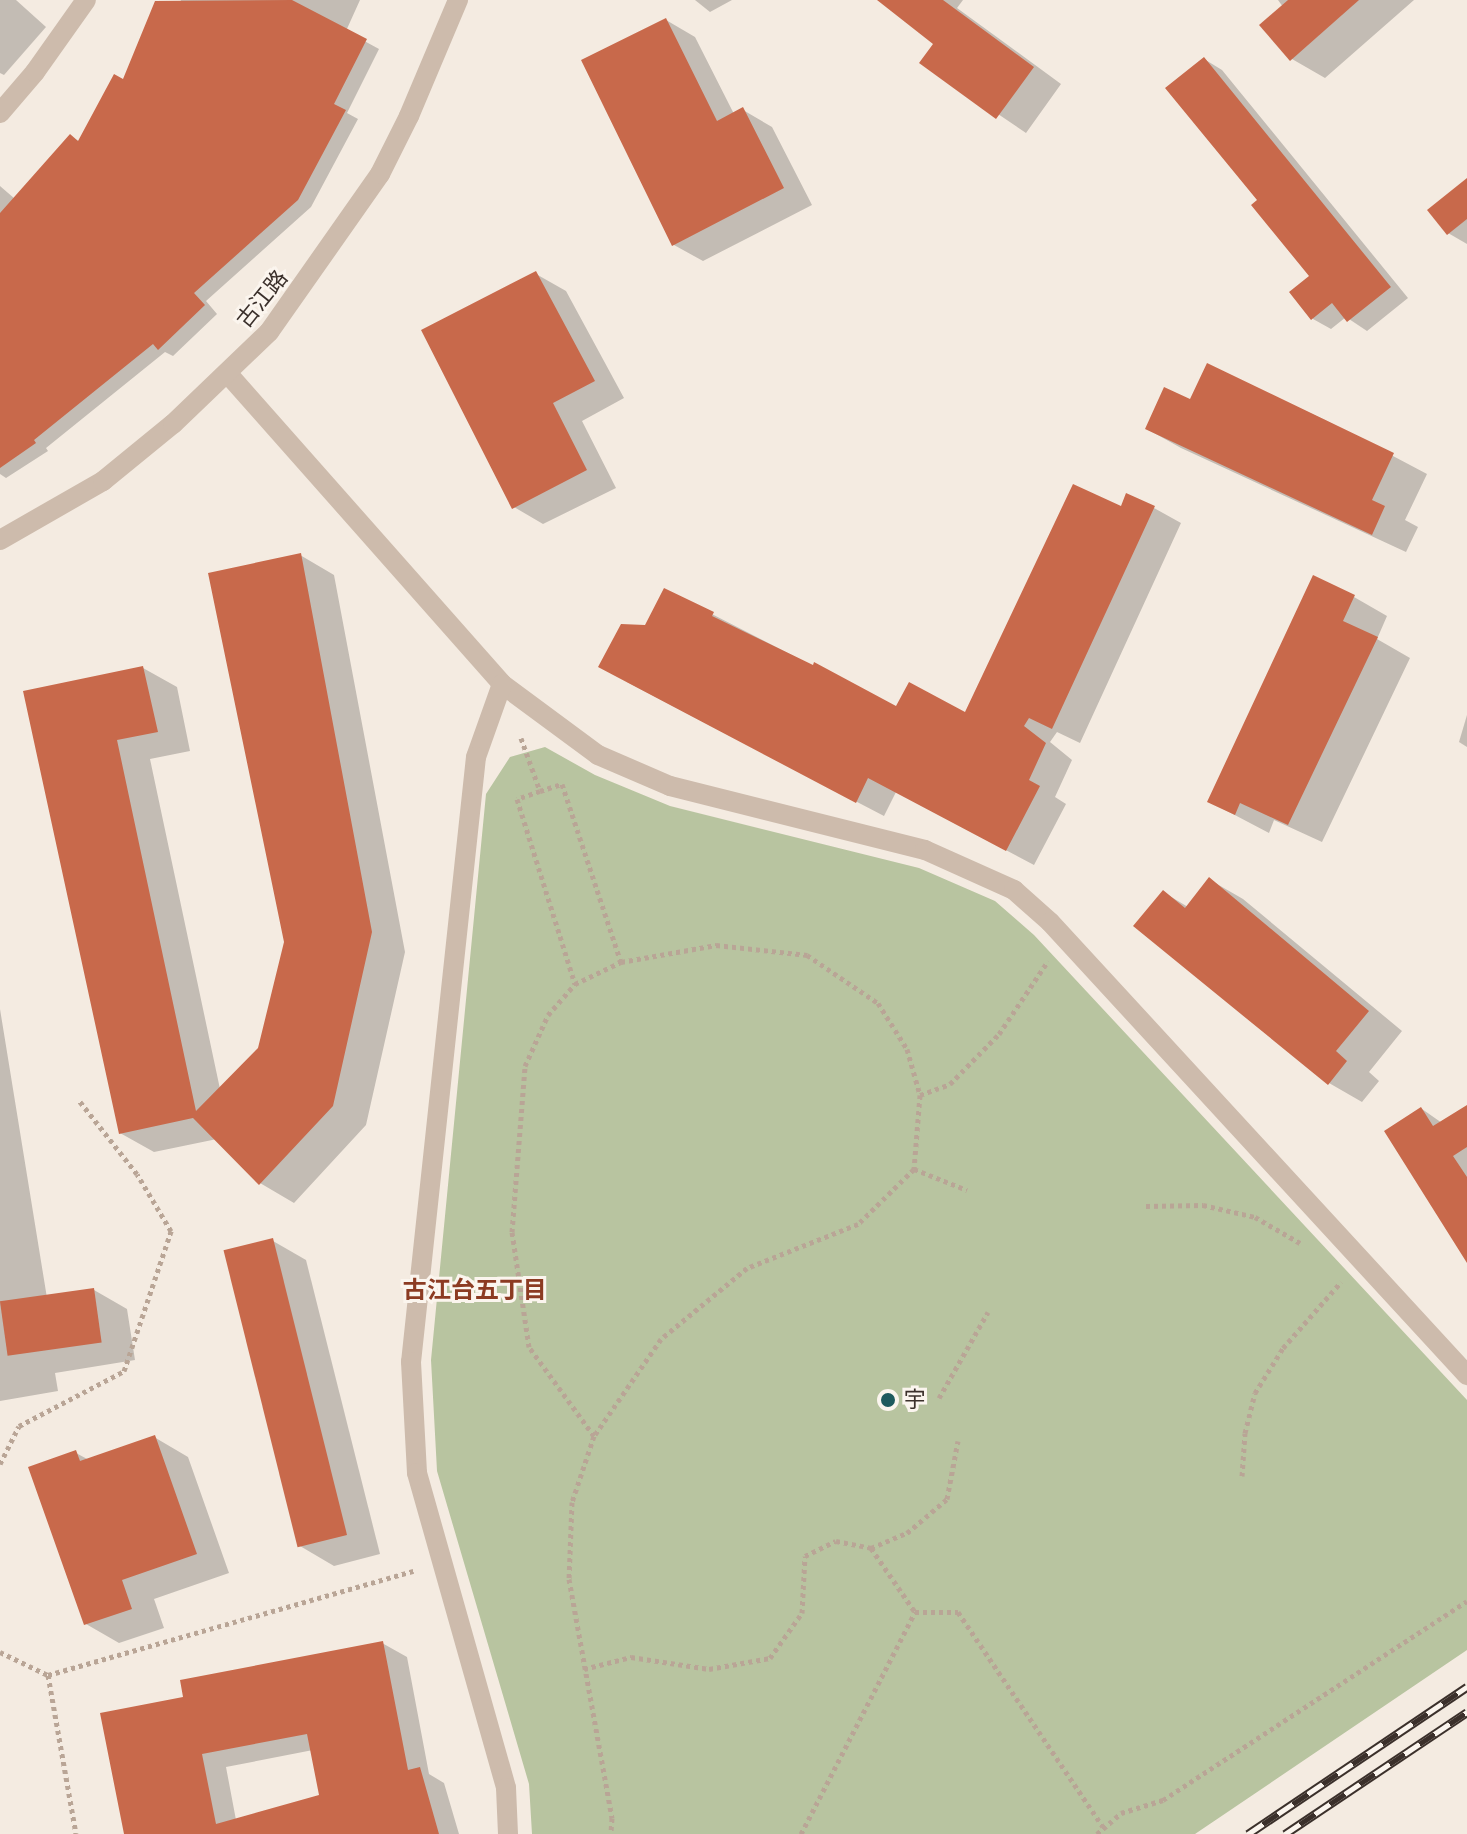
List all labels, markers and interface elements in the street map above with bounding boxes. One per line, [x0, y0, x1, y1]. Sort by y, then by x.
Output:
street label: 古江路 [231, 265, 293, 333]
district label: 古江台五丁目 [403, 1276, 547, 1304]
place label: 宇 [904, 1387, 926, 1413]
marker: 宇 [879, 1391, 897, 1409]

